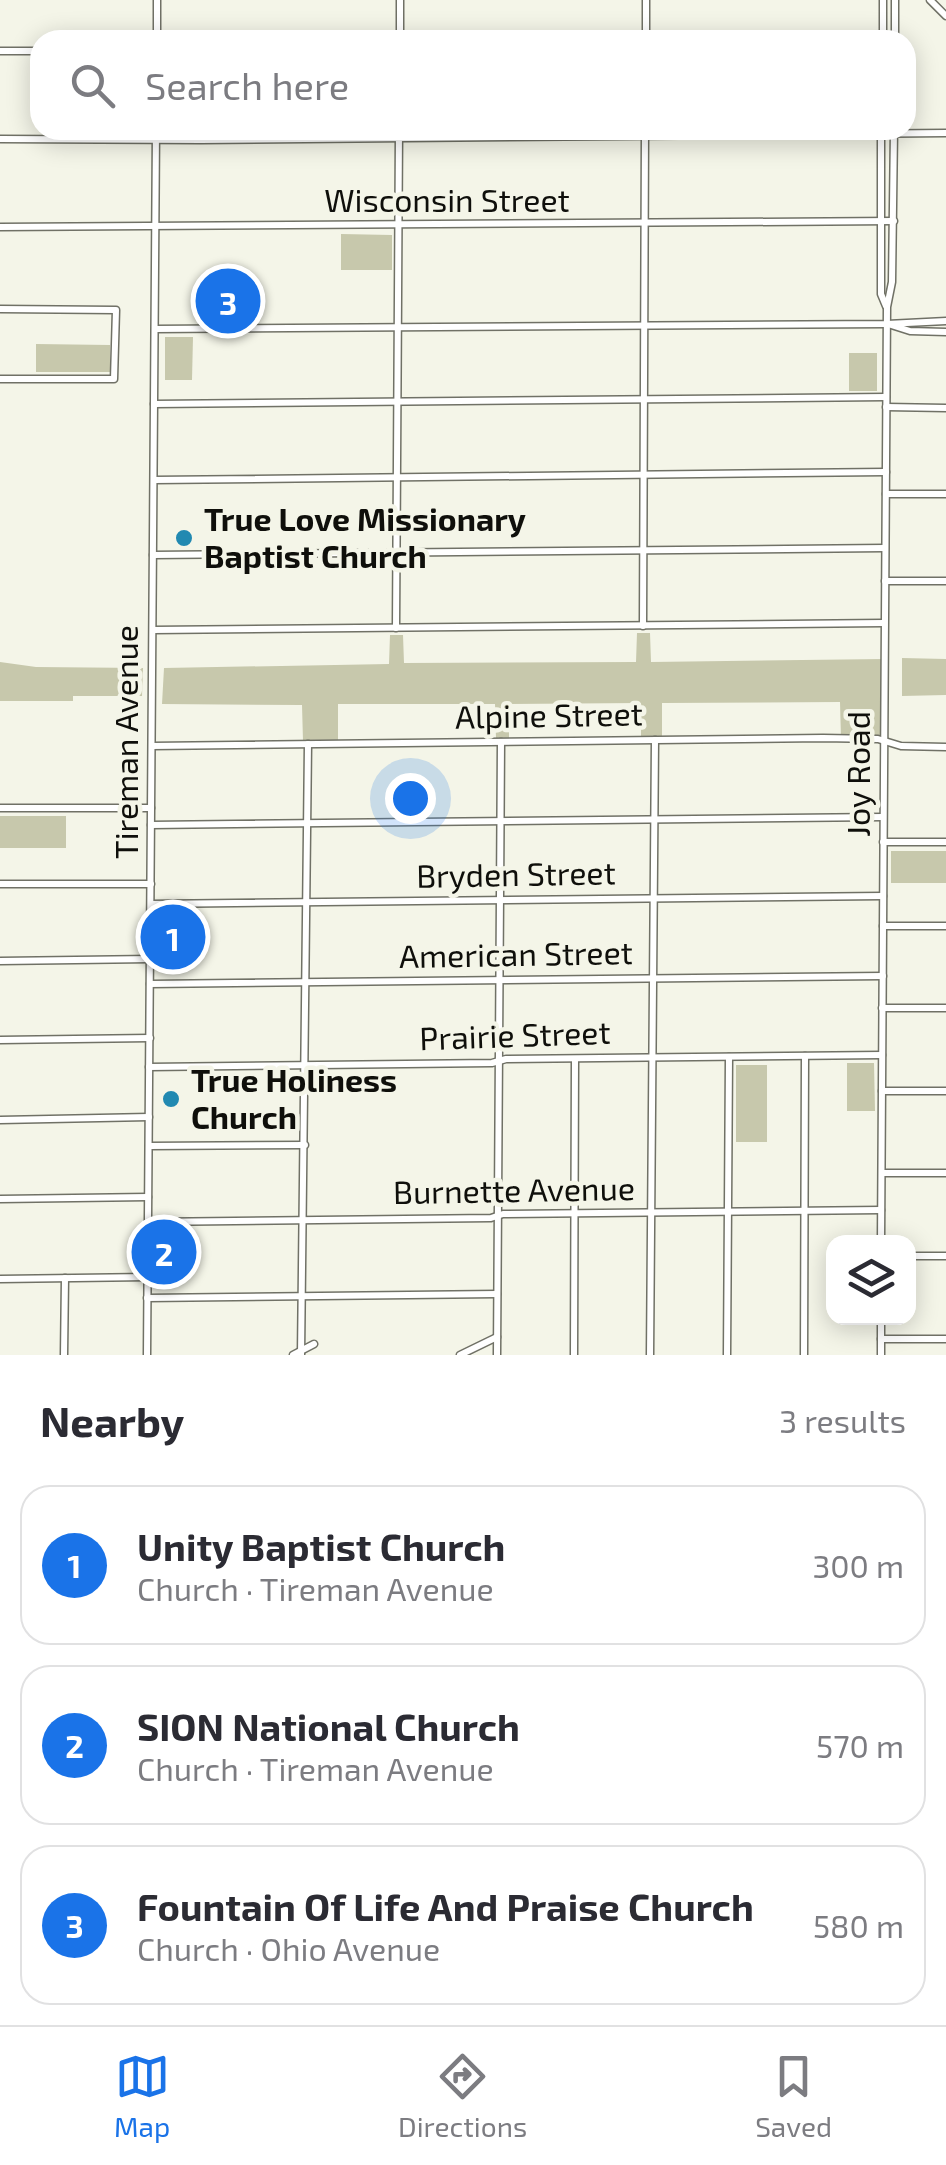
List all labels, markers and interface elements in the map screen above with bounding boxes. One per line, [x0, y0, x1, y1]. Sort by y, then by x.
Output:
search box [30, 30, 916, 140]
icon: search [65, 58, 120, 113]
text: Search here [145, 62, 349, 108]
street label: Wisconsin Street [324, 180, 570, 218]
pin: 3 [196, 264, 260, 338]
place label: True Love Missionary Baptist Church [204, 499, 526, 574]
marker: True Love Missionary Baptist Church [173, 527, 195, 549]
street label: Tireman Avenue [106, 625, 144, 859]
street label: Alpine Street [455, 693, 643, 735]
street label: Joy Road [838, 711, 876, 837]
your location [385, 773, 436, 824]
street label: Bryden Street [416, 852, 616, 894]
pin: 1 [140, 900, 206, 974]
street label: American Street [399, 932, 633, 974]
street label: Prairie Street [419, 1012, 611, 1056]
place label: True Holiness Church [191, 1060, 397, 1135]
marker: True Holiness Church [160, 1088, 182, 1110]
street label: Burnette Avenue [393, 1168, 635, 1210]
pin: 2 [132, 1214, 196, 1290]
map controls [826, 1235, 916, 1325]
button: layers [826, 1235, 916, 1325]
text: Nearby [40, 1395, 184, 1445]
text: 3 results [779, 1401, 906, 1439]
text: Unity Baptist Church [137, 1523, 505, 1569]
text: 1 [68, 1546, 81, 1584]
text: 300 m [812, 1546, 904, 1584]
text: Church · Tireman Avenue [137, 1569, 494, 1607]
text: SION National Church [137, 1703, 520, 1749]
text: 2 [65, 1726, 84, 1764]
text: 570 m [816, 1726, 904, 1764]
text: Church · Tireman Avenue [137, 1749, 494, 1787]
text: Fountain Of Life And Praise Church [137, 1883, 754, 1929]
text: 3 [65, 1906, 84, 1944]
text: 580 m [813, 1906, 904, 1944]
text: Church · Ohio Avenue [137, 1929, 440, 1967]
tab: Map [114, 2049, 170, 2143]
tab: Directions [398, 2049, 527, 2143]
tab: Saved [755, 2049, 832, 2143]

